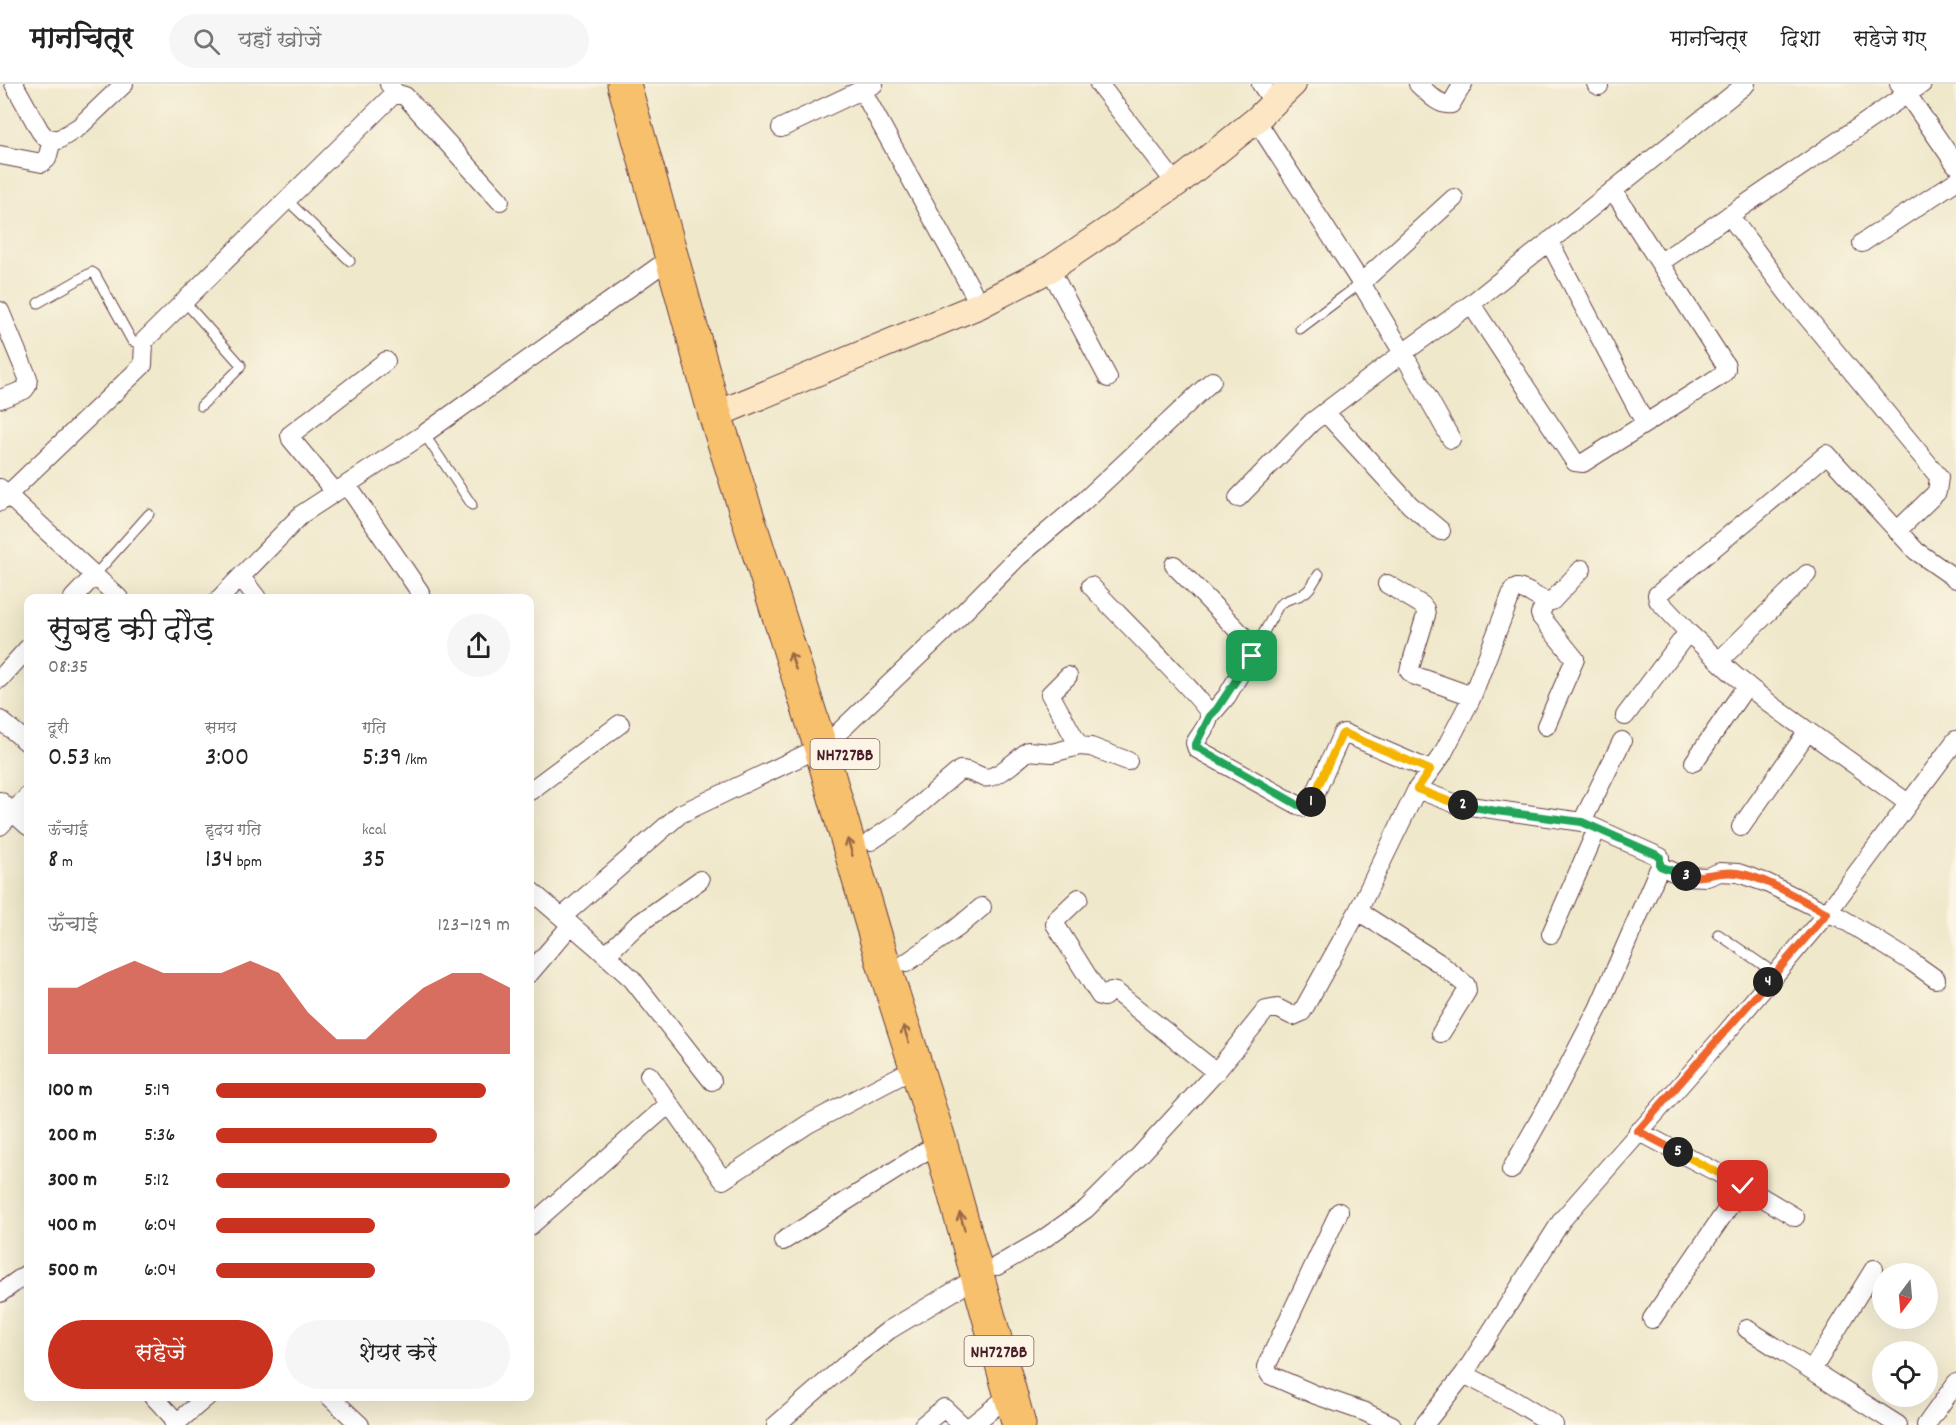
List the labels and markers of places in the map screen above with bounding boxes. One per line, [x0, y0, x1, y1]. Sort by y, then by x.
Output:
pin [1226, 630, 1277, 681]
pin: 1 [1296, 787, 1326, 817]
pin: 2 [1448, 790, 1478, 820]
pin: 3 [1671, 861, 1701, 891]
pin: 4 [1753, 967, 1783, 997]
pin: 5 [1663, 1137, 1693, 1167]
pin [1717, 1160, 1768, 1211]

